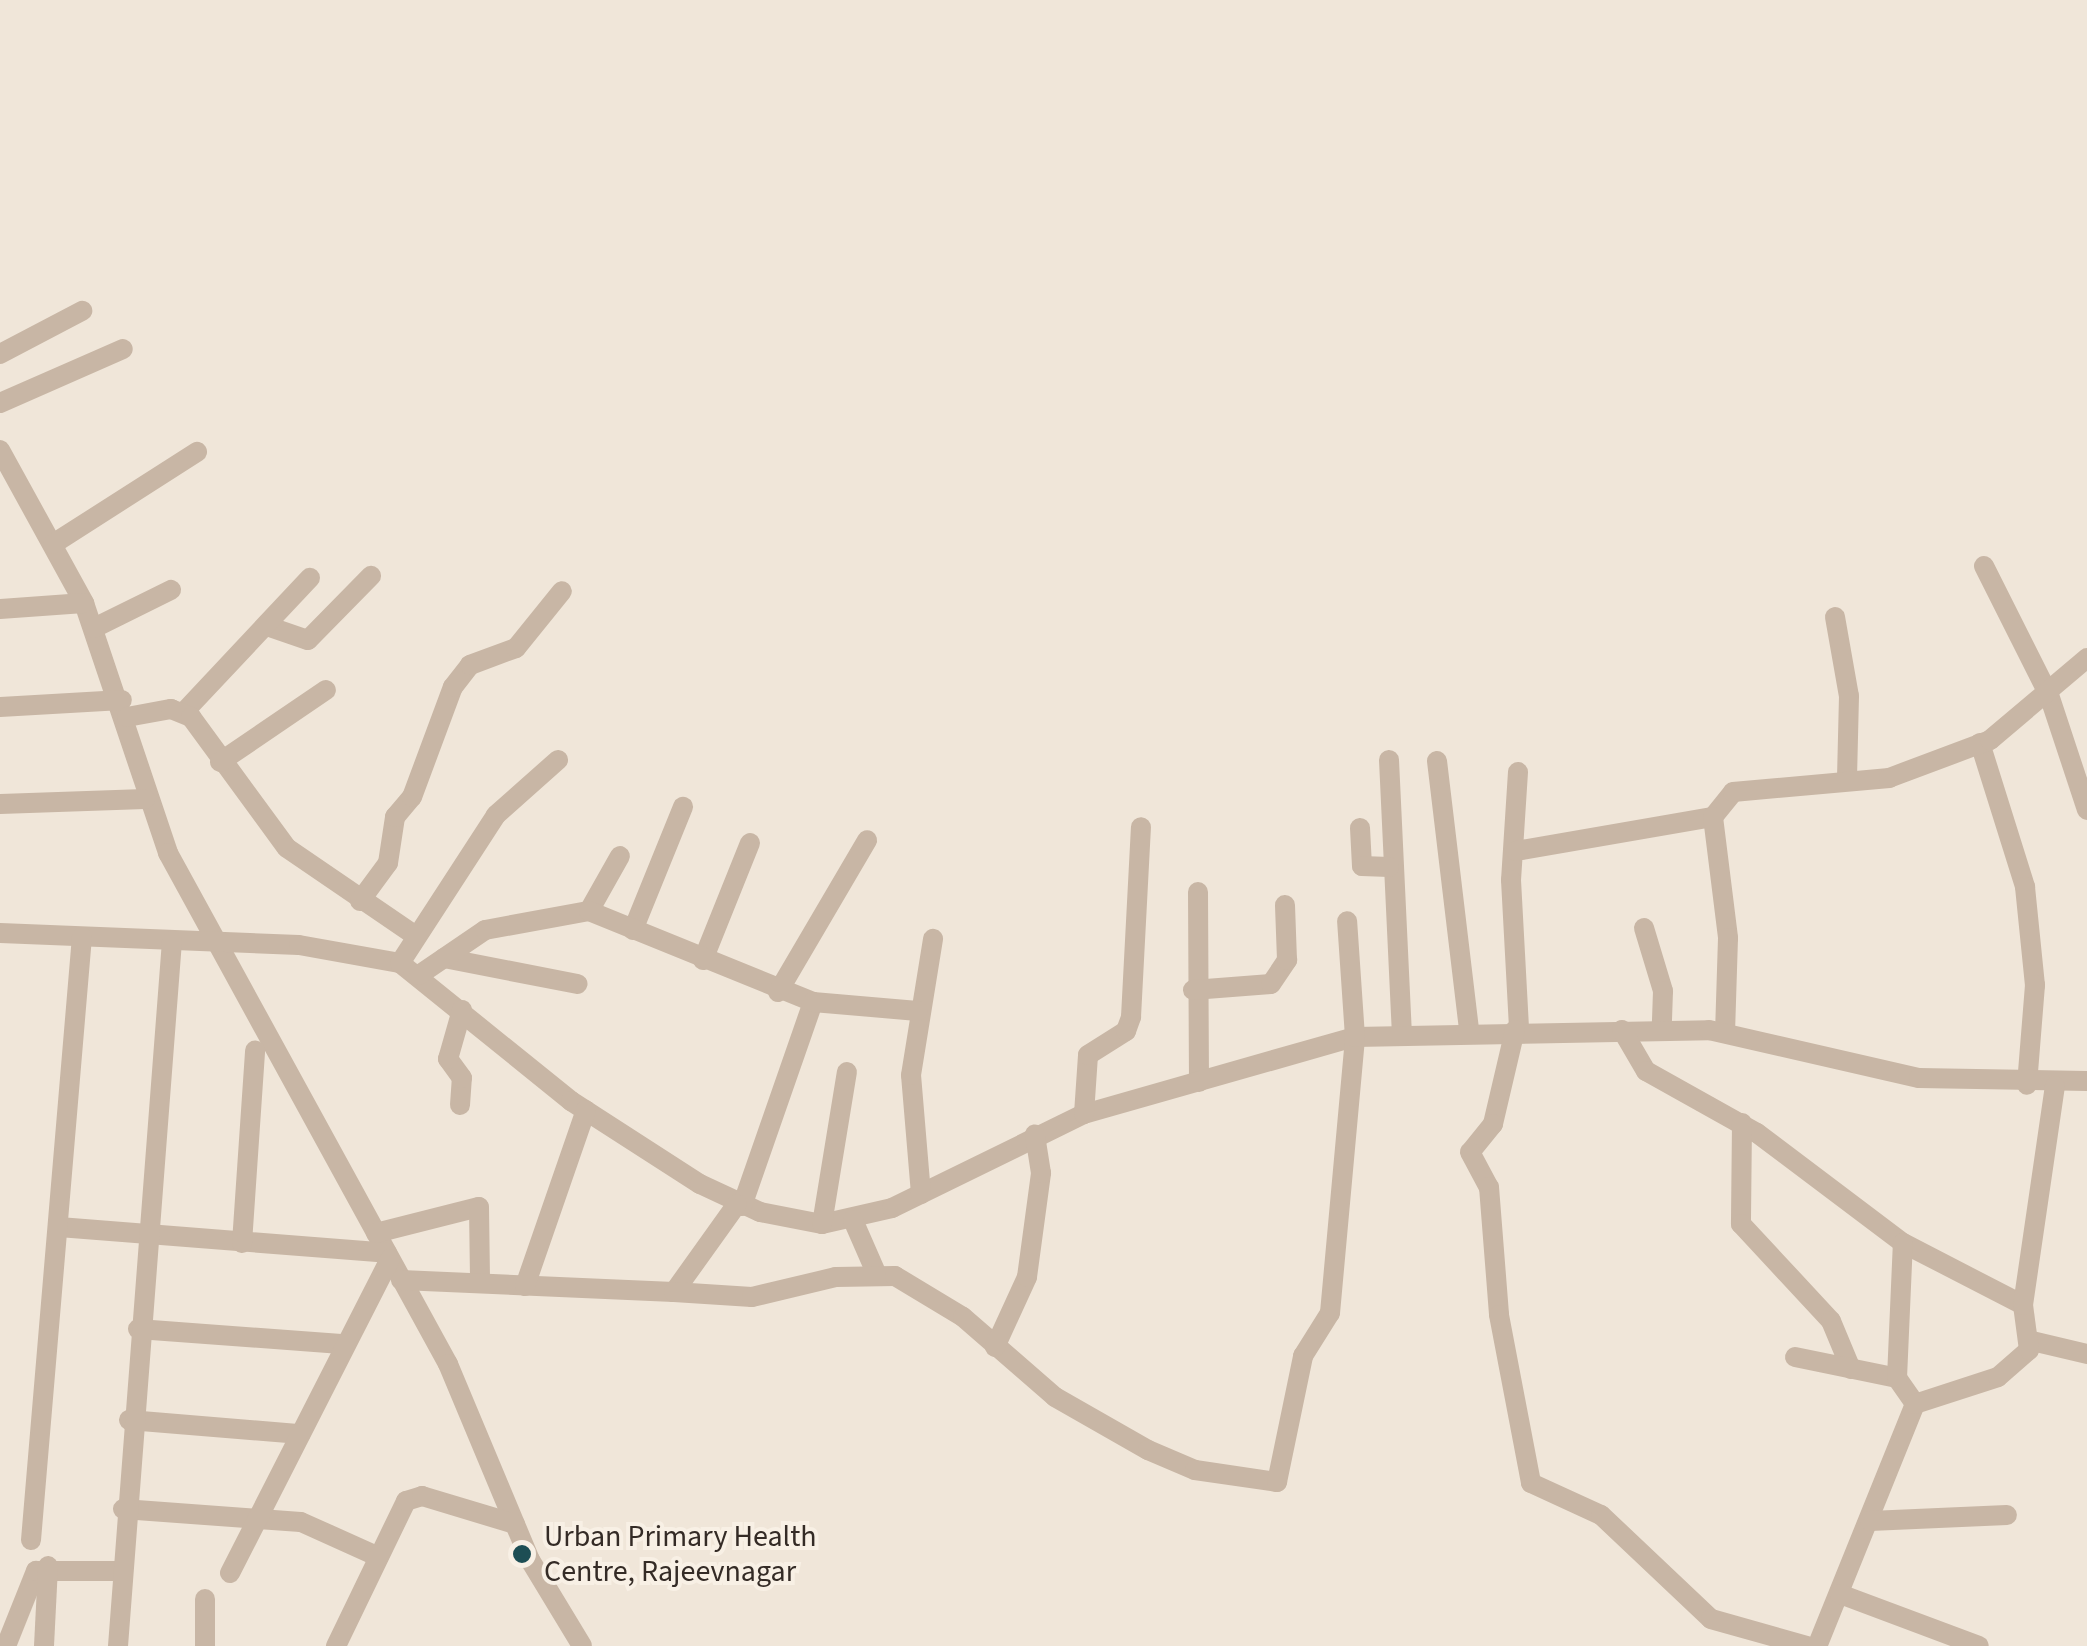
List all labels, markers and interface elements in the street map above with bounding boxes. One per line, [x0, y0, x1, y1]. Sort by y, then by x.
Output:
place label: Urban Primary Health Centre, Rajeevnagar [544, 1519, 817, 1590]
marker: Urban Primary Health Centre, Rajeevnagar [509, 1541, 535, 1567]

